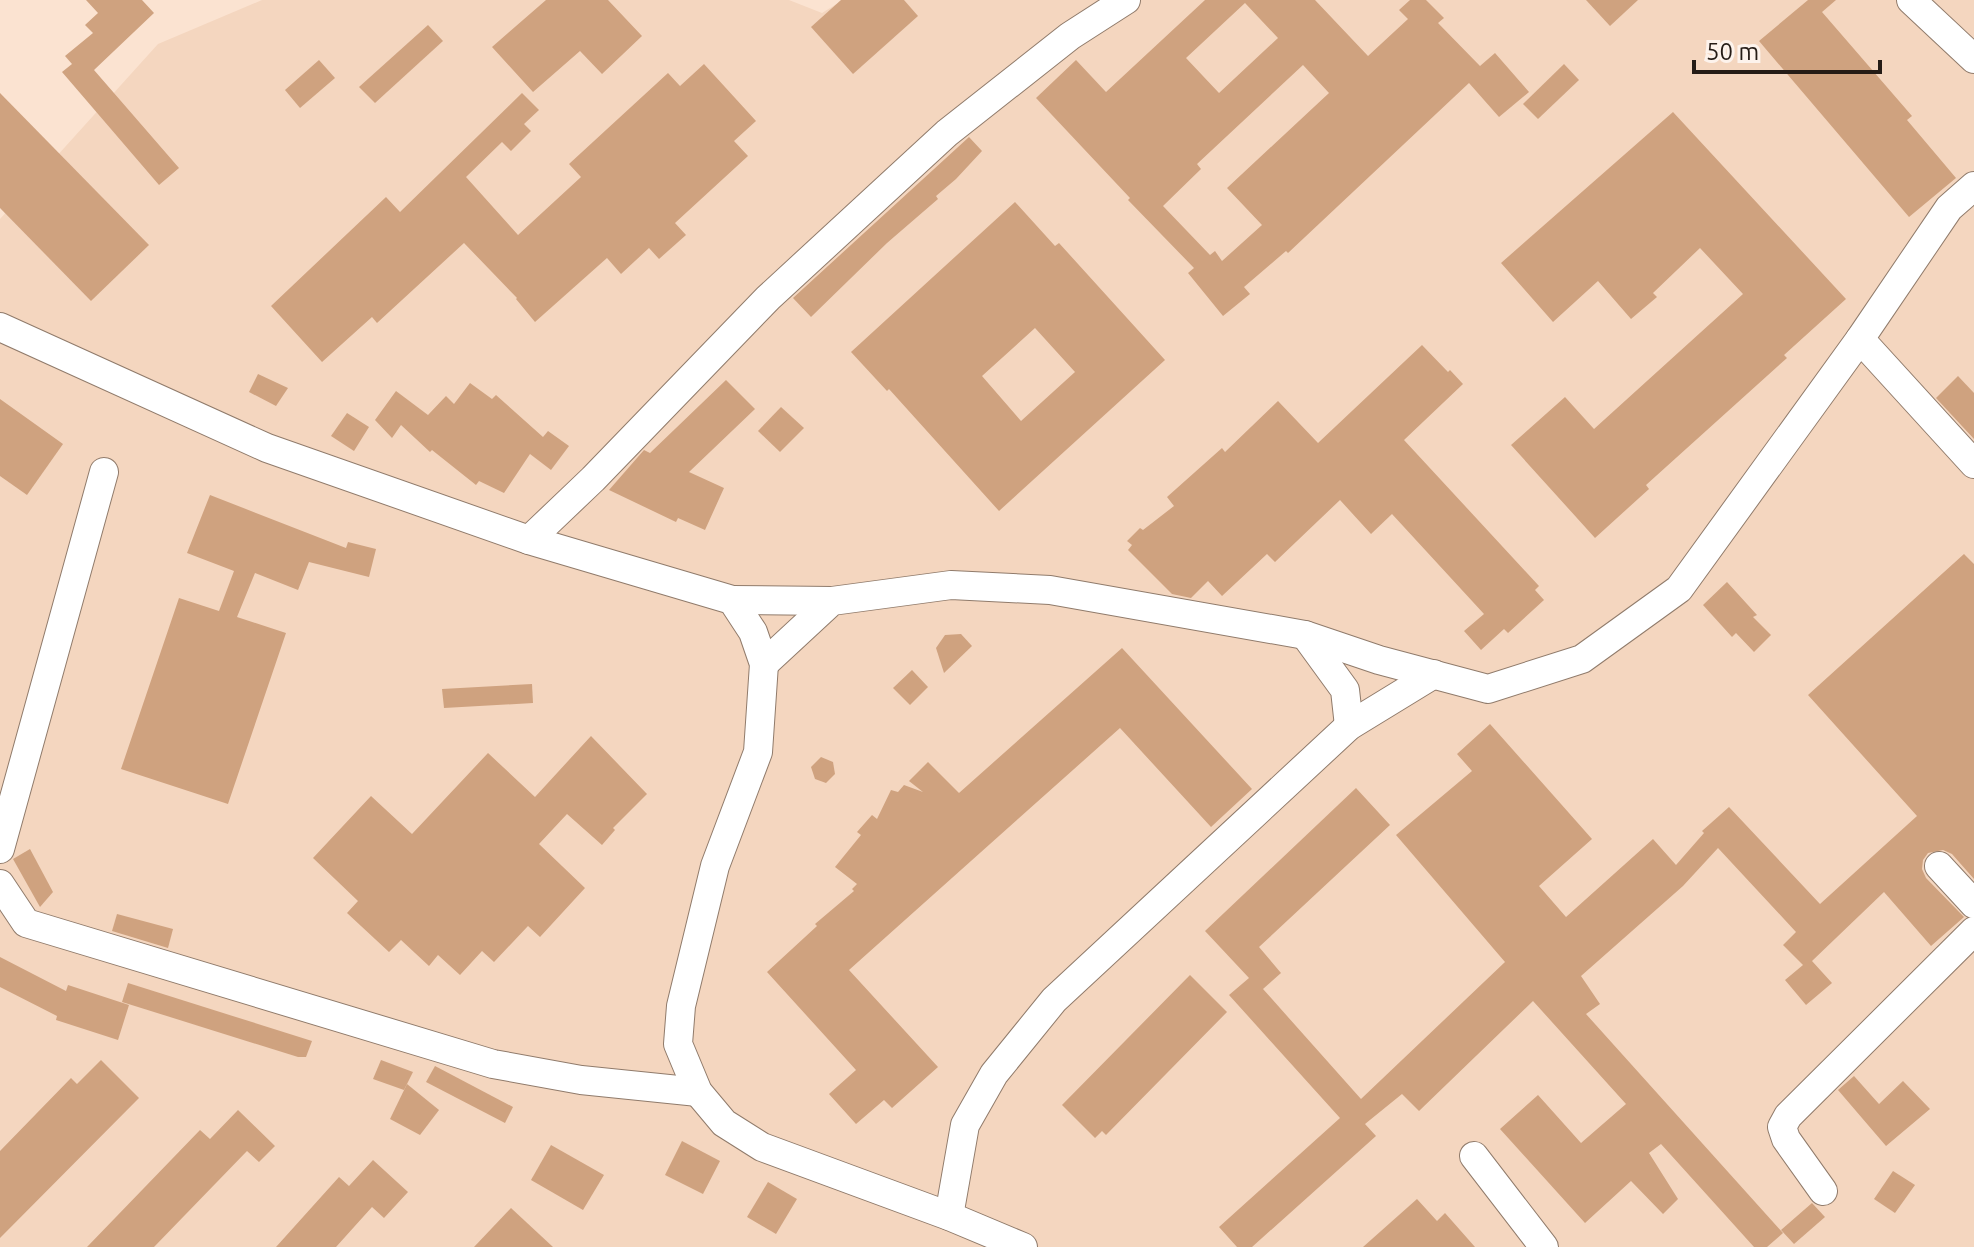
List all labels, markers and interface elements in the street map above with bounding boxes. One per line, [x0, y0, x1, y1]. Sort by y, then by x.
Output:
scale bar [1694, 24, 1880, 74]
text: 50 m [1706, 38, 1759, 65]

